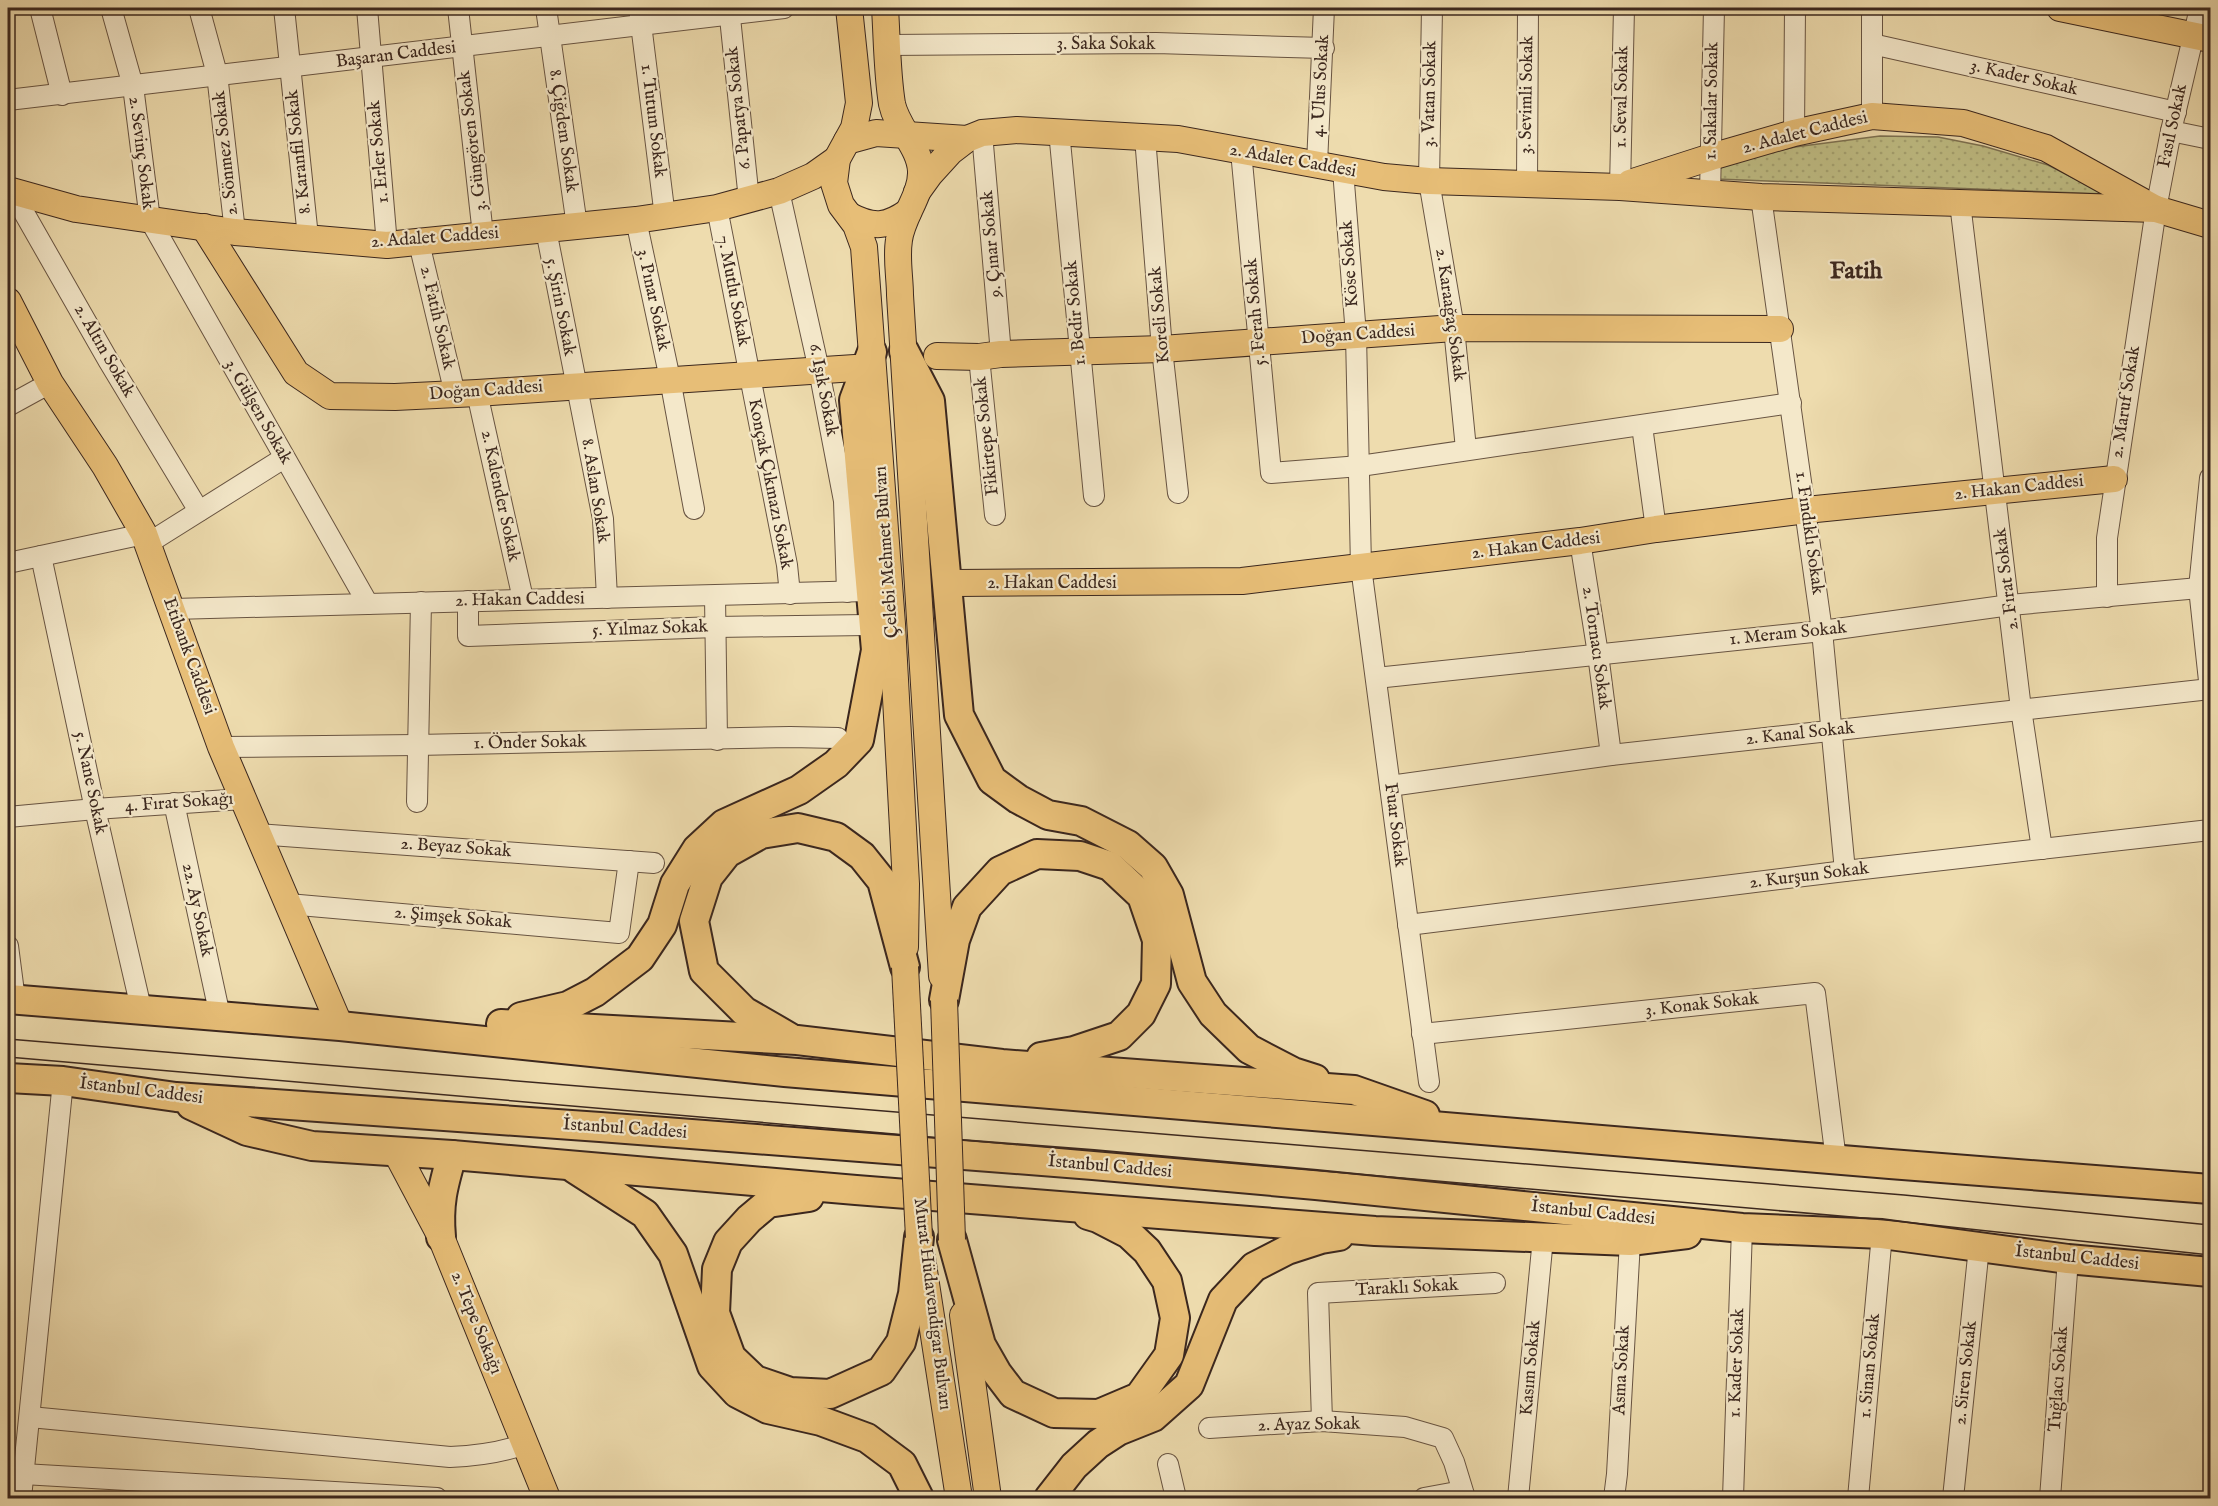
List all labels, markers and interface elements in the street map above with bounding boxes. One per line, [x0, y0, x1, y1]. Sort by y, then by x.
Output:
street label: 3. Saka Sokak [1057, 33, 1156, 56]
street label: 4. Ulus Sokak [1307, 34, 1335, 138]
street label: 3. Sevimli Sokak [1514, 35, 1540, 154]
street label: Başaran Caddesi [335, 36, 458, 74]
street label: 3. Vatan Sokak [1418, 40, 1442, 147]
street label: 1. Sakalar Sokak [1699, 41, 1725, 160]
street label: 6. Papatya Sokak [721, 45, 757, 171]
street label: 1. Seval Sokak [1610, 45, 1634, 148]
street label: 3. Kader Sokak [1968, 54, 2080, 102]
street label: 1. Tutum Sokak [635, 63, 671, 180]
street label: 8. Çiğdem Sokak [543, 68, 583, 194]
street label: 3. Güngören Sokak [453, 69, 493, 213]
street label: Fasıl Sokak [2153, 82, 2193, 170]
street label: 8. Karanfil Sokak [281, 88, 317, 215]
street label: 2. Sönmez Sokak [208, 89, 244, 216]
street label: 2. Sevinç Sokak [123, 95, 159, 211]
street label: 1. Erler Sokak [363, 99, 395, 204]
street label: 2. Adalet Caddesi [1740, 106, 1870, 160]
street label: 2. Adalet Caddesi [1228, 139, 1358, 183]
street label: 9. Çınar Sokak [976, 189, 1008, 299]
street label: Köse Sokak [1335, 219, 1365, 308]
street label: 2. Adalet Caddesi [370, 222, 500, 254]
street label: 7. Mutlu Sokak [711, 234, 755, 349]
street label: 3. Pınar Sokak [631, 247, 675, 353]
street label: 2. Karaağaç Sokak [1429, 247, 1471, 383]
street label: 5. Şirin Sokak [539, 256, 581, 358]
district label: Fatih [1830, 256, 1883, 287]
street label: 5. Ferah Sokak [1240, 257, 1272, 367]
street label: 1. Bedir Sokak [1060, 259, 1092, 367]
street label: 2. Fatih Sokak [414, 264, 460, 372]
street label: Koreli Sokak [1144, 265, 1176, 364]
street label: 2. Altın Sokak [68, 300, 140, 402]
street label: Doğan Caddesi [1300, 320, 1416, 350]
street label: 6. Işık Sokak [803, 342, 843, 439]
street label: 2. Maruf Sokak [2106, 344, 2146, 460]
street label: 3. Gülşen Sokak [219, 356, 297, 469]
street label: Fikirtepe Sokak [969, 375, 1005, 497]
street label: Doğan Caddesi [428, 376, 544, 406]
street label: Konçak Çıkmazı Sokak [742, 397, 798, 572]
street label: 2. Kalender Sokak [475, 428, 525, 564]
street label: 8. Aslan Sokak [575, 437, 615, 545]
street label: Çelebi Mehmet Bulvarı [870, 465, 904, 639]
street label: 1. Fındıklı Sokak [1789, 470, 1829, 596]
street label: 2. Hakan Caddesi [1953, 470, 2085, 506]
street label: 2. Fırat Sokak [1989, 526, 2025, 631]
street label: 2. Hakan Caddesi [1470, 527, 1602, 565]
street label: 2. Hakan Caddesi [987, 572, 1117, 595]
street label: 2. Tornacı Sokak [1576, 585, 1616, 711]
street label: 2. Hakan Caddesi [455, 587, 585, 613]
street label: Etibank Caddesi [157, 594, 221, 718]
street label: 5. Yılmaz Sokak [592, 615, 709, 643]
street label: 1. Meram Sokak [1728, 616, 1848, 652]
street label: 2. Kanal Sokak [1745, 717, 1856, 751]
street label: 5. Nane Sokak [68, 729, 112, 837]
street label: 1. Önder Sokak [473, 730, 587, 755]
street label: Fuar Sokak [1378, 781, 1412, 869]
street label: 4. Fırat Sokağı [124, 788, 234, 818]
street label: 2. Beyaz Sokak [400, 833, 513, 863]
street label: 2. Kurşun Sokak [1748, 857, 1870, 895]
street label: 22. Ay Sokak [176, 861, 218, 959]
street label: 2. Şimşek Sokak [393, 901, 513, 935]
street label: 3. Konak Sokak [1644, 988, 1760, 1022]
street label: İstanbul Caddesi [78, 1071, 205, 1110]
street label: İstanbul Caddesi [562, 1112, 688, 1145]
street label: İstanbul Caddesi [1047, 1149, 1173, 1184]
street label: İstanbul Caddesi [1530, 1194, 1656, 1231]
street label: Murat Hüdavendigar Bulvarı [908, 1197, 956, 1412]
street label: İstanbul Caddesi [2014, 1239, 2140, 1276]
street label: 2. Tepe Sokağı [445, 1268, 507, 1378]
street label: Taraklı Sokak [1355, 1274, 1459, 1302]
street label: 1. Kader Sokak [1724, 1307, 1750, 1418]
street label: 1. Sinan Sokak [1854, 1312, 1886, 1419]
street label: Kasım Sokak [1515, 1319, 1547, 1417]
street label: 2. Siren Sokak [1949, 1319, 1983, 1426]
street label: Asma Sokak [1608, 1324, 1636, 1417]
street label: Tuğlacı Sokak [2044, 1325, 2074, 1433]
street label: 2. Ayaz Sokak [1258, 1413, 1361, 1437]

